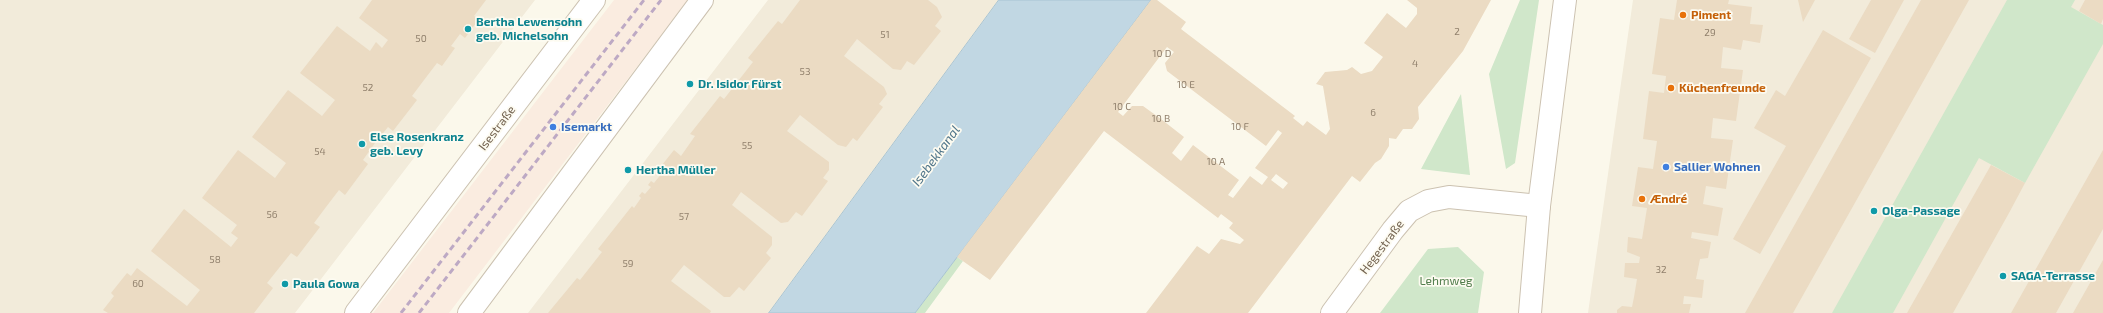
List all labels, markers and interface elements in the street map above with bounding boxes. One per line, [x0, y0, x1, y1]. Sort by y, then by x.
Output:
place label: Piment [1691, 8, 1731, 22]
marker: Piment [1678, 10, 1688, 20]
place label: Bertha Lewensohn geb. Michelsohn [476, 15, 582, 43]
marker: Bertha Lewensohn geb. Michelsohn [463, 24, 473, 34]
house number: 2 [1454, 26, 1460, 38]
house number: 29 [1704, 27, 1716, 39]
house number: 51 [880, 29, 890, 41]
house number: 50 [415, 33, 427, 45]
house number: 10 D [1153, 48, 1171, 60]
house number: 4 [1412, 58, 1418, 70]
house number: 53 [800, 66, 810, 78]
place label: Dr. Isidor Fürst [698, 77, 781, 91]
marker: Dr. Isidor Fürst [685, 79, 695, 89]
house number: 10 E [1177, 79, 1195, 91]
place label: Küchenfreunde [1679, 81, 1766, 95]
house number: 52 [363, 82, 373, 94]
marker: Küchenfreunde [1666, 83, 1676, 93]
house number: 10 C [1113, 101, 1131, 113]
street label: Isestraße [476, 103, 518, 153]
house number: 6 [1370, 107, 1376, 119]
house number: 10 B [1152, 113, 1170, 125]
place label: Isemarkt [561, 120, 612, 134]
house number: 10 F [1231, 121, 1249, 133]
marker: Isemarkt [548, 122, 558, 132]
water label: Isebekkanal [909, 123, 963, 189]
place label: Else Rosenkranz geb. Levy [370, 130, 464, 158]
marker: Else Rosenkranz geb. Levy [357, 139, 367, 149]
house number: 55 [742, 140, 752, 152]
house number: 54 [314, 146, 326, 158]
house number: 10 A [1207, 156, 1225, 168]
place label: Sallier Wohnen [1674, 160, 1761, 174]
marker: Sallier Wohnen [1661, 162, 1671, 172]
place label: Hertha Müller [636, 163, 716, 177]
marker: Hertha Müller [623, 165, 633, 175]
place label: Ændré [1650, 192, 1687, 206]
marker: Ændré [1637, 194, 1647, 204]
place label: Olga-Passage [1882, 204, 1960, 218]
marker: Olga-Passage [1869, 206, 1879, 216]
house number: 56 [266, 209, 278, 221]
house number: 57 [679, 211, 689, 223]
street label: Hegestraße [1357, 217, 1407, 277]
house number: 58 [209, 254, 221, 266]
house number: 59 [622, 258, 634, 270]
house number: 32 [1655, 264, 1667, 276]
place label: SAGA-Terrasse [2011, 269, 2095, 283]
marker: SAGA-Terrasse [1998, 271, 2008, 281]
park label: Lehmweg [1419, 274, 1473, 288]
place label: Paula Gowa [293, 277, 359, 291]
house number: 60 [132, 278, 144, 290]
marker: Paula Gowa [280, 279, 290, 289]

